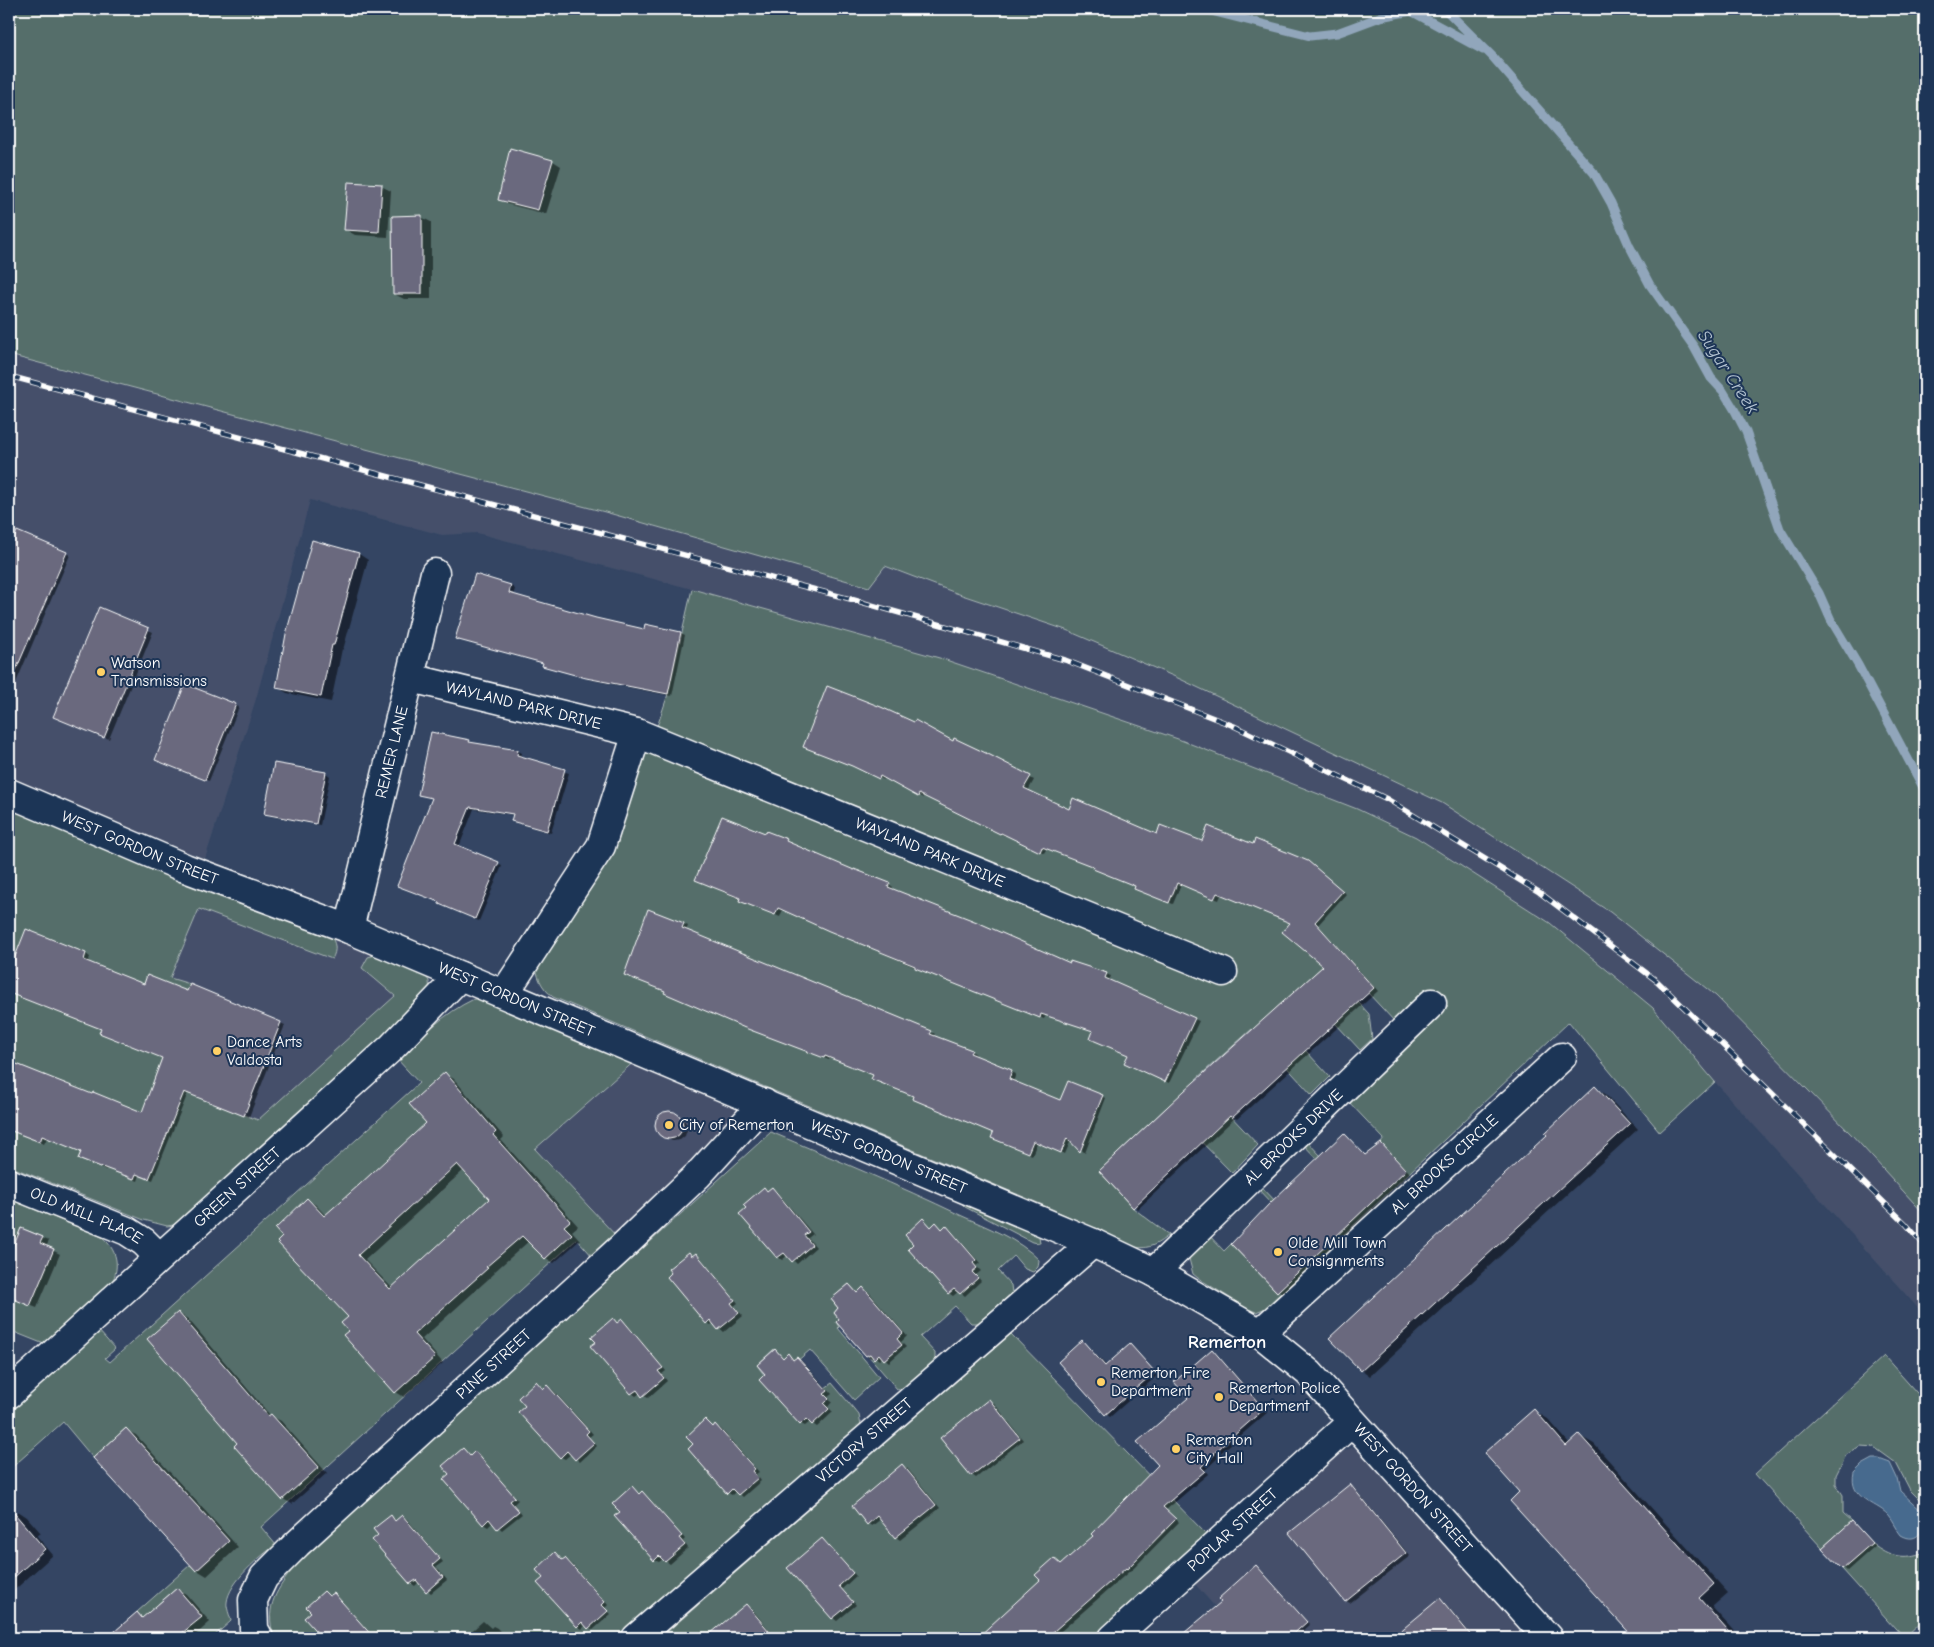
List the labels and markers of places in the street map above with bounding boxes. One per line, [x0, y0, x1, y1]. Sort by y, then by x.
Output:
place label: Watson Transmissions [111, 654, 207, 690]
marker: Watson Transmissions [95, 666, 107, 678]
place label: Dance Arts Valdosta [227, 1033, 302, 1069]
marker: Dance Arts Valdosta [211, 1045, 223, 1057]
place label: City of Remerton [679, 1116, 794, 1134]
marker: City of Remerton [663, 1119, 675, 1131]
place label: Olde Mill Town Consignments [1288, 1234, 1387, 1270]
marker: Olde Mill Town Consignments [1272, 1246, 1284, 1258]
place label: Remerton Fire Department [1111, 1364, 1210, 1400]
marker: Remerton Fire Department [1095, 1376, 1107, 1388]
place label: Remerton Police Department [1229, 1379, 1340, 1415]
marker: Remerton Police Department [1213, 1391, 1225, 1403]
place label: Remerton City Hall [1186, 1431, 1252, 1467]
marker: Remerton City Hall [1170, 1443, 1182, 1455]

